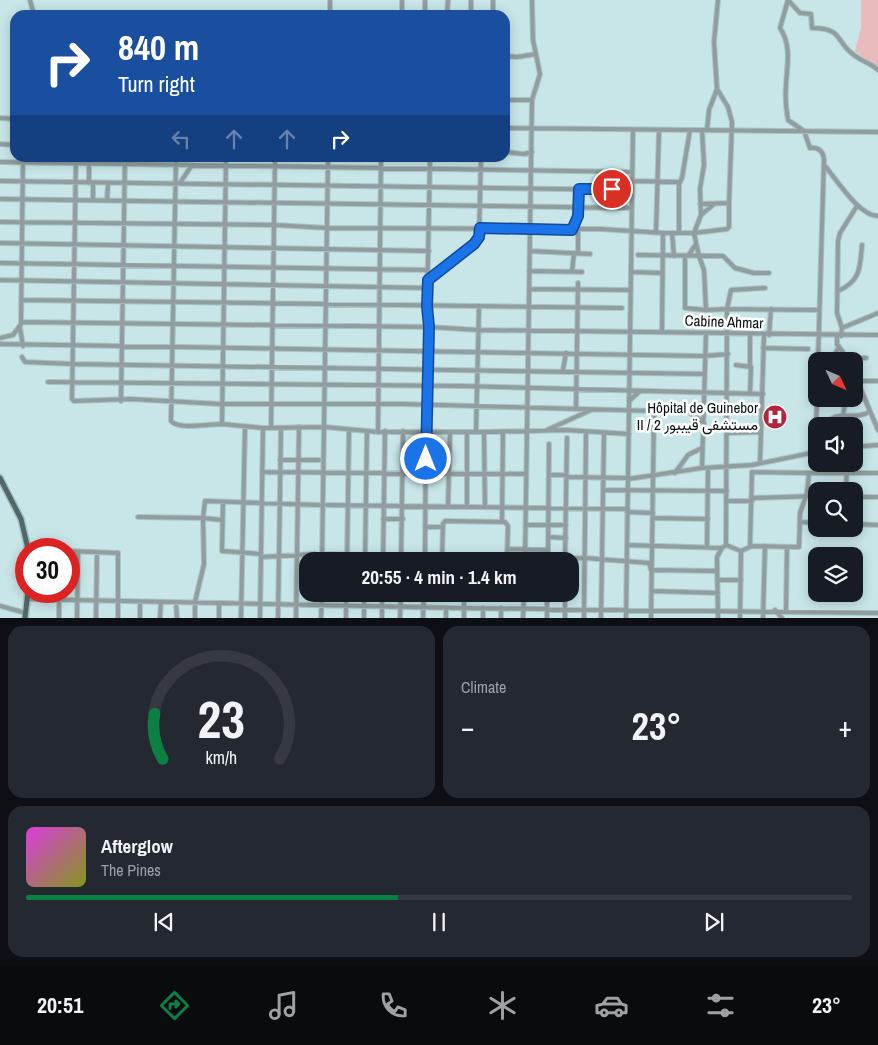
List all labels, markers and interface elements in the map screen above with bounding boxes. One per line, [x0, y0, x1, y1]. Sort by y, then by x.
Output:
text: 840 m [118, 24, 199, 71]
icon: right [35, 30, 100, 95]
text: Turn right [118, 69, 195, 99]
icon: left [167, 125, 195, 153]
icon: ahead [220, 125, 248, 153]
icon: ahead [273, 125, 301, 153]
icon: right [326, 125, 354, 153]
pin [591, 168, 633, 210]
icon: arrive [598, 175, 626, 203]
street label: Cabine Ahmar [684, 310, 764, 333]
north arrow [808, 352, 862, 408]
map controls [808, 352, 863, 602]
place label: Hôpital de Guinebor II / مستشفى قيببور 2 [637, 397, 758, 435]
hospital icon: Hôpital de Guinebor II / مستشفى قيببور 2 [762, 404, 788, 430]
button: sound [808, 417, 863, 472]
position arrow [399, 432, 451, 484]
button: search [808, 482, 863, 537]
speed limit sign: 30 [15, 538, 80, 603]
button: layers [808, 547, 863, 602]
text: 20:55 · 4 min · 1.4 km [361, 564, 517, 590]
text: Climate [461, 676, 506, 698]
text: 23 [198, 684, 245, 754]
text: 23° [632, 701, 681, 752]
text: − [461, 708, 474, 746]
text: + [839, 708, 852, 746]
text: km/h [206, 746, 237, 770]
text: Afterglow [101, 833, 173, 859]
text: The Pines [101, 859, 161, 881]
icon: previous [150, 908, 178, 936]
icon: pause [425, 908, 453, 936]
icon: next [700, 908, 728, 936]
icon: directions [157, 988, 192, 1023]
icon: music [266, 988, 301, 1023]
icon: phone [376, 988, 411, 1023]
icon: climate [485, 988, 520, 1023]
icon: car [594, 988, 629, 1023]
icon: filters [703, 988, 738, 1023]
text: 20:51 [37, 990, 83, 1020]
text: 23° [812, 990, 841, 1020]

